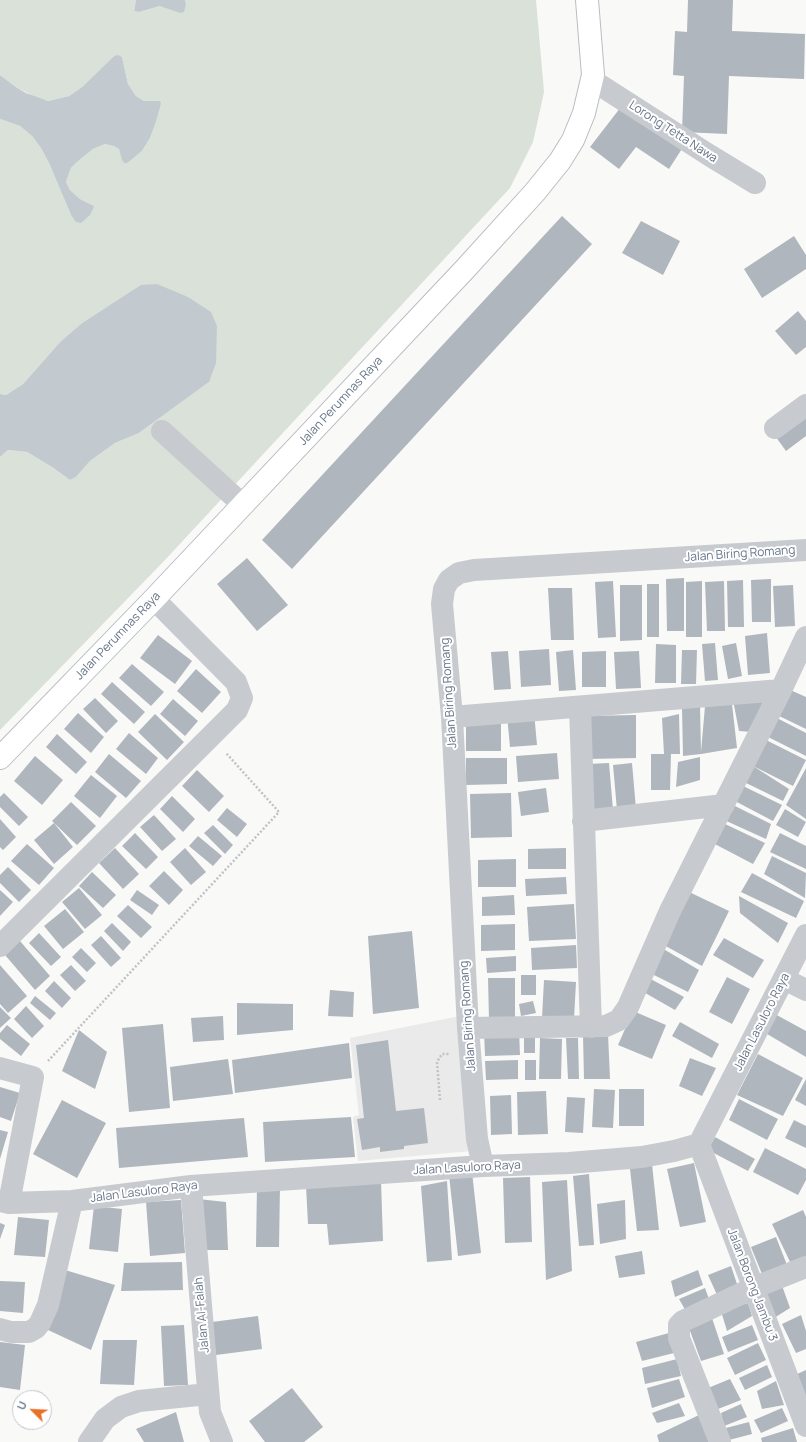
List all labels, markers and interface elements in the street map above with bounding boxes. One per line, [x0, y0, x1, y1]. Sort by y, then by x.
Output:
street label: Lorong Tetta Nawa [626, 98, 720, 166]
street label: Jalan Perumnas Raya [296, 354, 386, 448]
street label: Jalan Biring Romang [684, 543, 796, 565]
street label: Jalan Perumnas Raya [72, 589, 164, 683]
street label: Jalan Biring Romang [438, 637, 460, 749]
street label: Jalan Biring Romang [457, 960, 479, 1072]
street label: Jalan Lasuloro Raya [731, 971, 793, 1073]
street label: Jalan Lasuloro Raya [413, 1158, 521, 1178]
street label: Jalan Lasuloro Raya [90, 1178, 198, 1206]
street label: Jalan Borong Jambu 3 [724, 1227, 780, 1343]
street label: Jalan Al-Falah [192, 1277, 212, 1353]
north arrow [12, 1390, 52, 1430]
text: U [13, 1399, 30, 1412]

